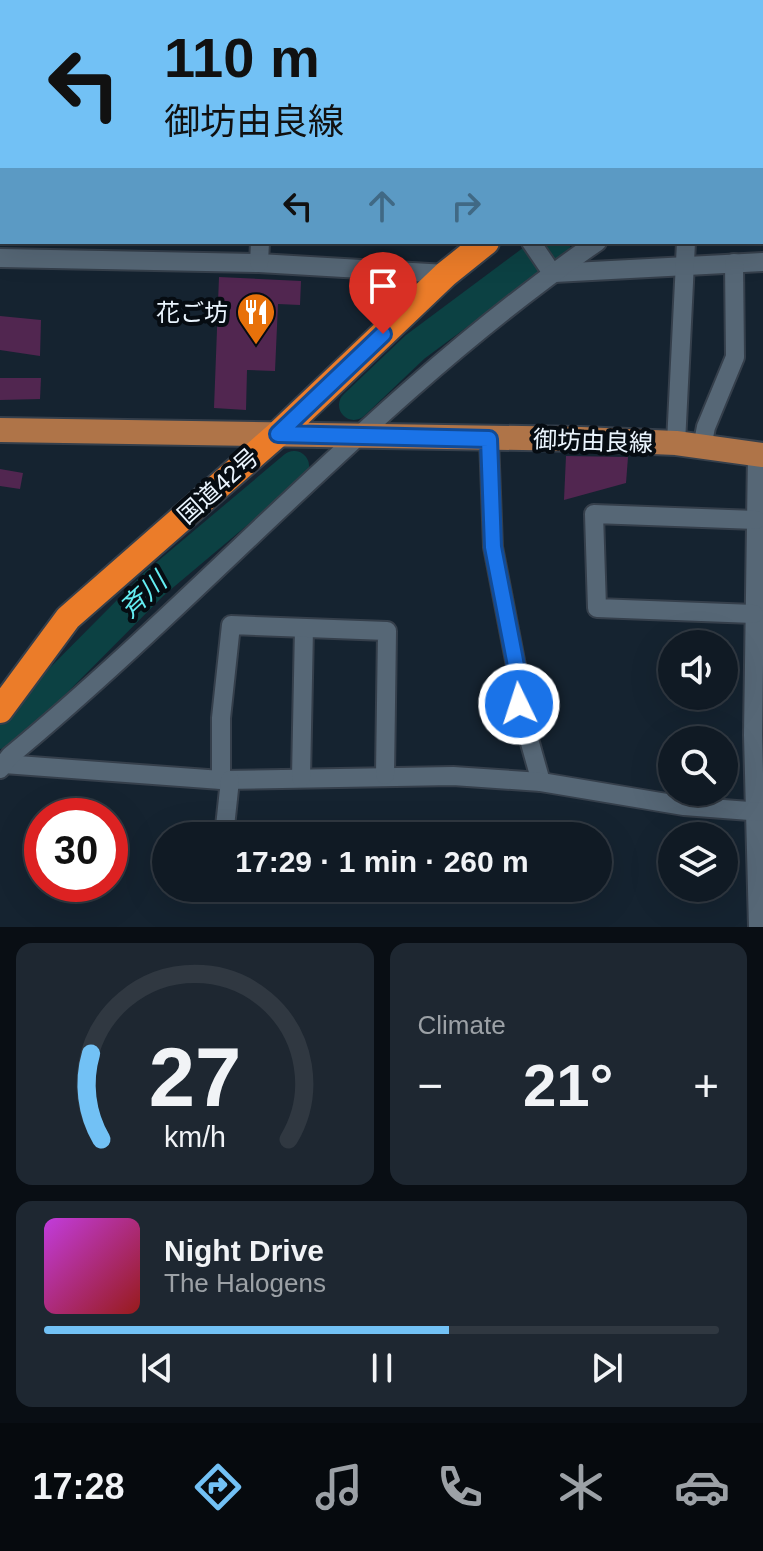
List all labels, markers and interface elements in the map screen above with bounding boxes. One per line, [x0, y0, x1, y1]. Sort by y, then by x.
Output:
text: 110 m [164, 26, 320, 89]
icon: left [32, 32, 136, 136]
text: 御坊由良線 [164, 101, 344, 142]
icon: left [276, 184, 320, 228]
icon: ahead [360, 184, 404, 228]
icon: right [444, 184, 488, 228]
pin [349, 252, 417, 334]
icon: arrive [361, 264, 405, 308]
restaurant icon: 花ご坊 [235, 291, 277, 346]
place label: 花ご坊 [156, 299, 228, 326]
street label: 御坊由良線 [533, 425, 653, 457]
street label: 国道42号 [172, 443, 264, 529]
water label: 斉川 [114, 564, 174, 624]
map controls [658, 630, 738, 902]
button: sound [658, 630, 738, 710]
position arrow [477, 662, 561, 746]
button: search [658, 726, 738, 806]
speed limit sign: 30 [24, 798, 128, 902]
button: layers [658, 822, 738, 902]
text: 17:29 · 1 min · 260 m [235, 845, 529, 878]
text: Climate [418, 1010, 506, 1040]
text: 27 [148, 1031, 241, 1124]
text: 21° [523, 1052, 614, 1119]
text: − [418, 1061, 443, 1110]
text: + [693, 1061, 719, 1110]
text: km/h [164, 1121, 226, 1153]
text: Night Drive [164, 1234, 324, 1267]
text: The Halogens [164, 1268, 326, 1298]
icon: previous [135, 1346, 179, 1390]
icon: pause [360, 1346, 404, 1390]
icon: next [585, 1346, 629, 1390]
icon: directions [190, 1459, 246, 1515]
icon: music [311, 1459, 367, 1515]
icon: phone [432, 1459, 488, 1515]
icon: climate [553, 1459, 609, 1515]
icon: car [674, 1459, 730, 1515]
text: 17:28 [33, 1466, 125, 1507]

